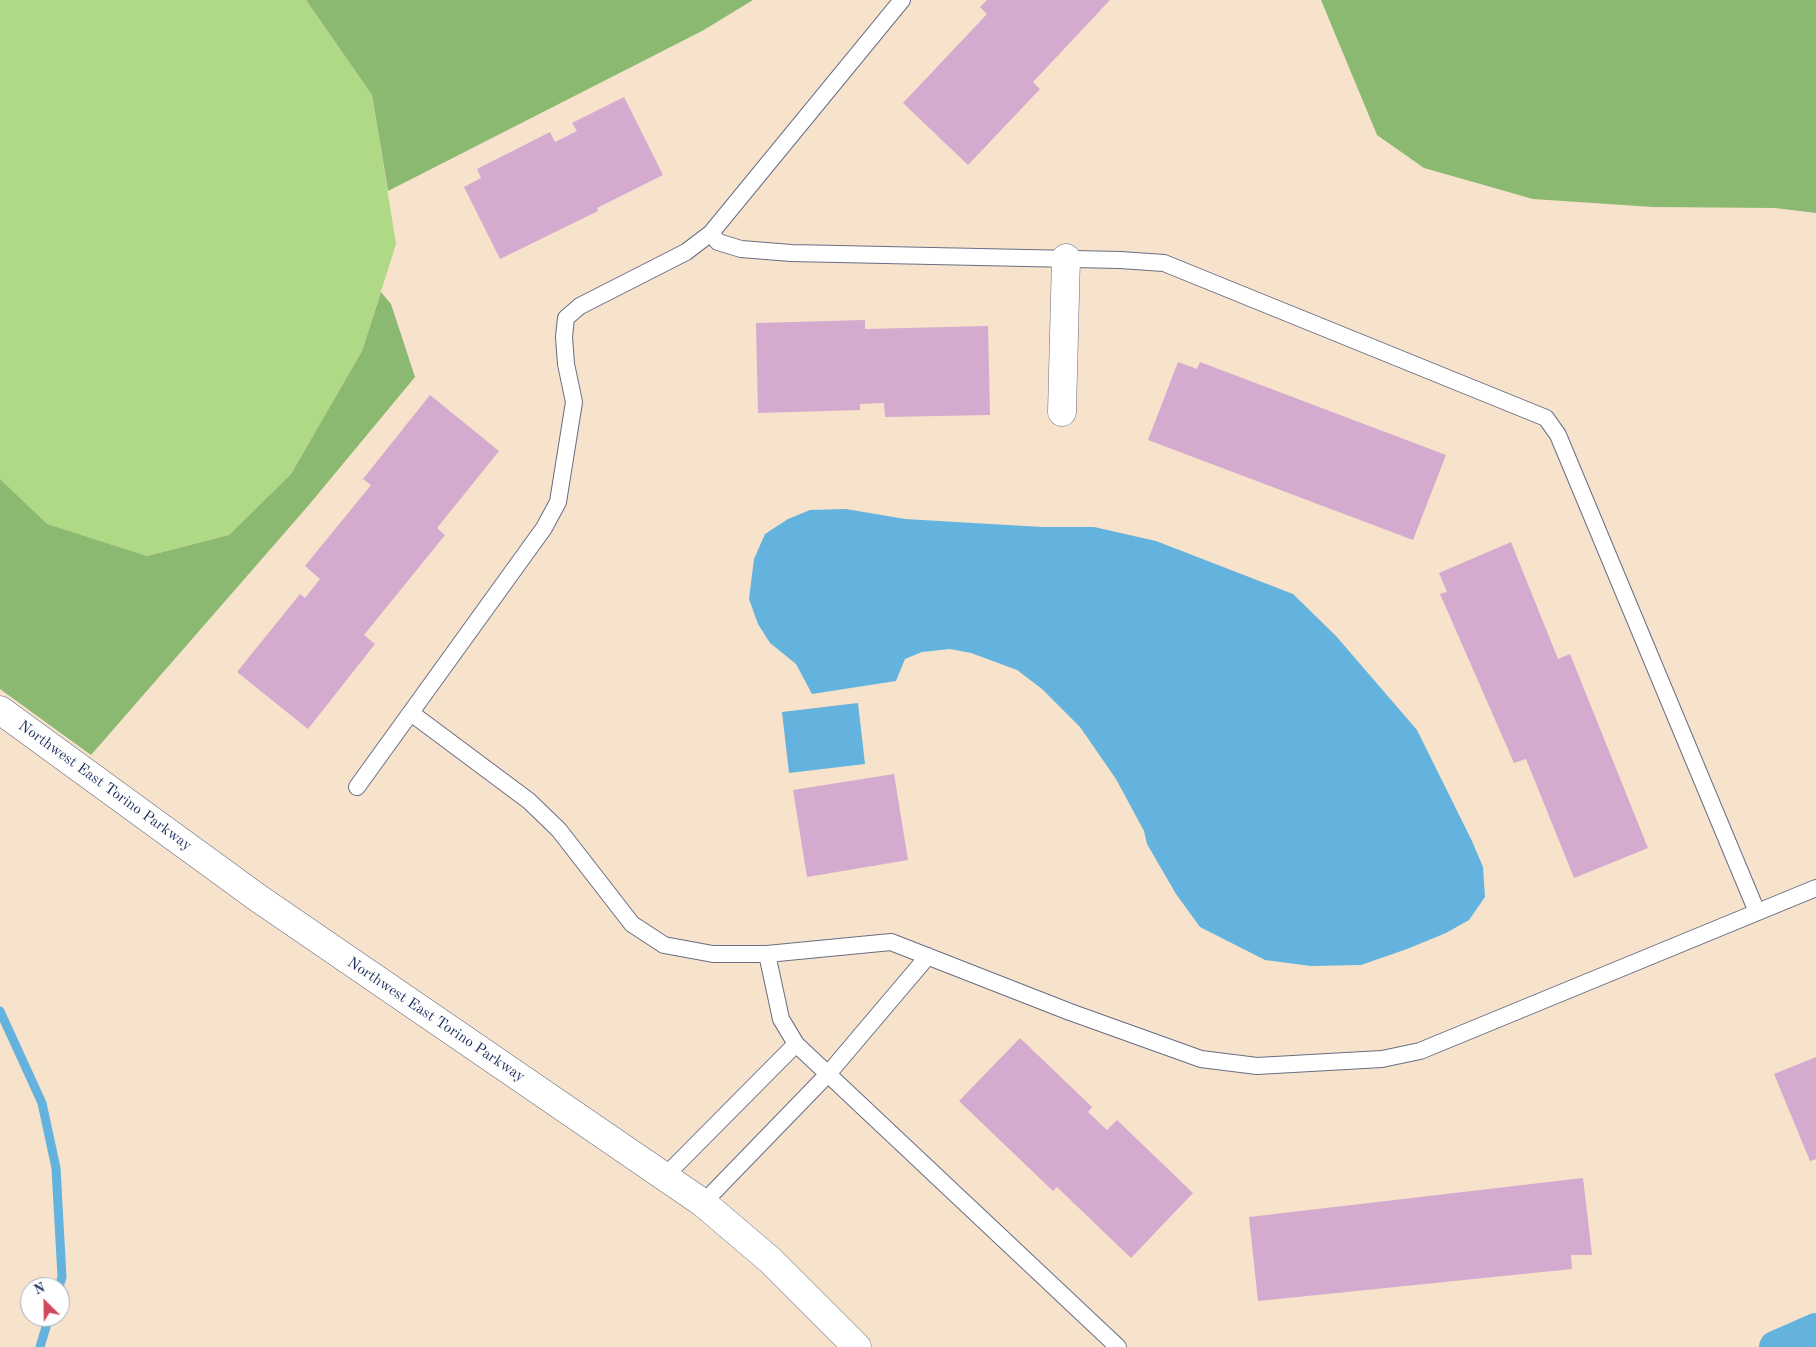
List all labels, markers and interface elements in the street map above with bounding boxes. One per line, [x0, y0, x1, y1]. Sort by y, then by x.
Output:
street label: Northwest East Torino Parkway [15, 717, 195, 855]
street label: Northwest East Torino Parkway [344, 954, 528, 1086]
north arrow [20, 1277, 70, 1327]
text: N [32, 1281, 47, 1298]

